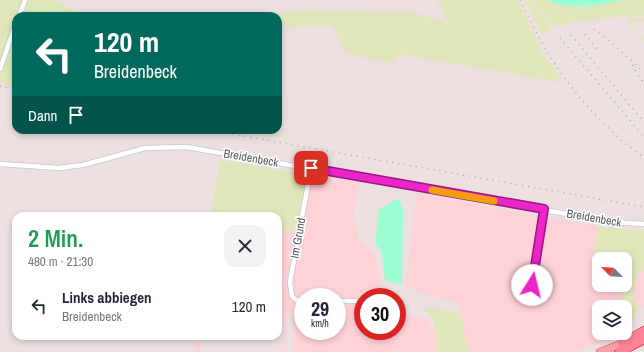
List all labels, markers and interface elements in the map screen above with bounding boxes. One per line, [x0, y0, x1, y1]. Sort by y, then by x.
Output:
text: 120 m [94, 23, 159, 61]
icon: left [28, 28, 80, 80]
text: Breidenbeck [94, 59, 177, 84]
icon: arrive [65, 104, 87, 126]
text: Dann [28, 105, 57, 126]
street label: Breidenbeck [222, 145, 280, 171]
pin [294, 151, 328, 185]
icon: arrive [300, 157, 322, 179]
street label: Breidenbeck [565, 205, 623, 231]
street label: Im Grund [287, 216, 309, 260]
text: 2 Min. [28, 222, 83, 254]
button: close [224, 225, 266, 267]
north arrow [592, 252, 632, 292]
map controls [592, 252, 632, 340]
text: 480 m · 21:30 [28, 253, 93, 270]
position arrow [511, 264, 553, 306]
text: Links abbiegen [62, 287, 152, 308]
speed limit sign: 30 [354, 288, 406, 340]
icon: left [28, 295, 50, 317]
text: 29 [311, 295, 329, 322]
text: 120 m [232, 296, 266, 317]
button: layers [592, 300, 632, 340]
text: Breidenbeck [62, 308, 122, 325]
text: km/h [311, 317, 329, 330]

